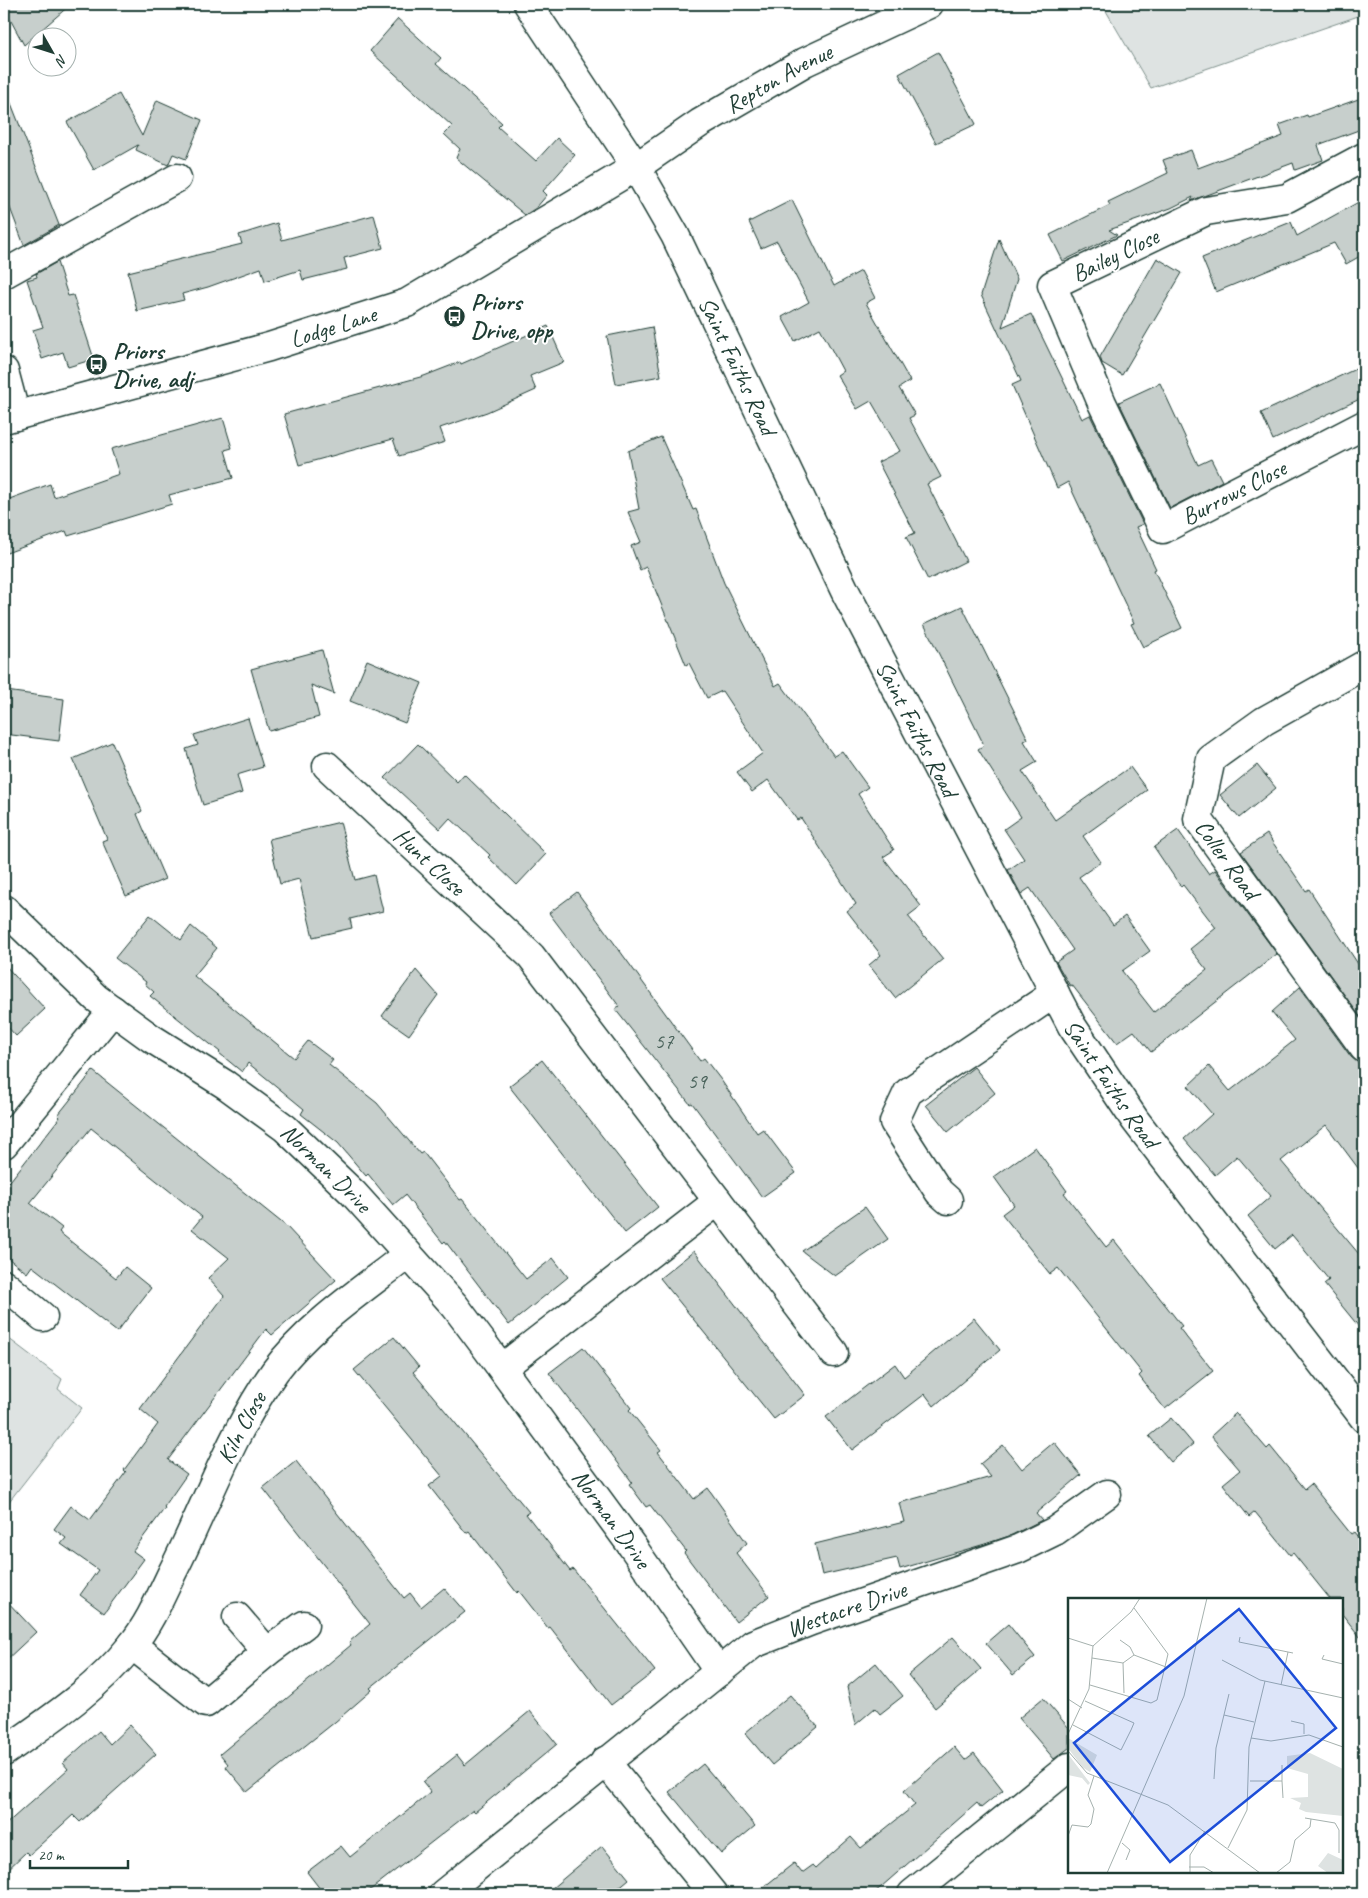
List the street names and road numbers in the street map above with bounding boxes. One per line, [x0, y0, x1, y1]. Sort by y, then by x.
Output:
street label: Repton Avenue [720, 36, 839, 120]
street label: Bailey Close [1067, 220, 1165, 289]
street label: Saint Faiths Road [692, 292, 785, 443]
street label: Lodge Lane [286, 298, 382, 354]
street label: Burrows Close [1177, 452, 1293, 532]
street label: Saint Faiths Road [869, 656, 966, 805]
street label: Coller Road [1188, 814, 1268, 908]
street label: Hunt Close [387, 821, 473, 904]
street label: Saint Faiths Road [1057, 1014, 1168, 1157]
street label: Norman Drive [274, 1117, 380, 1220]
street label: Kiln Close [210, 1384, 274, 1469]
street label: Norman Drive [566, 1463, 659, 1576]
street label: Westacre Drive [782, 1573, 912, 1644]

